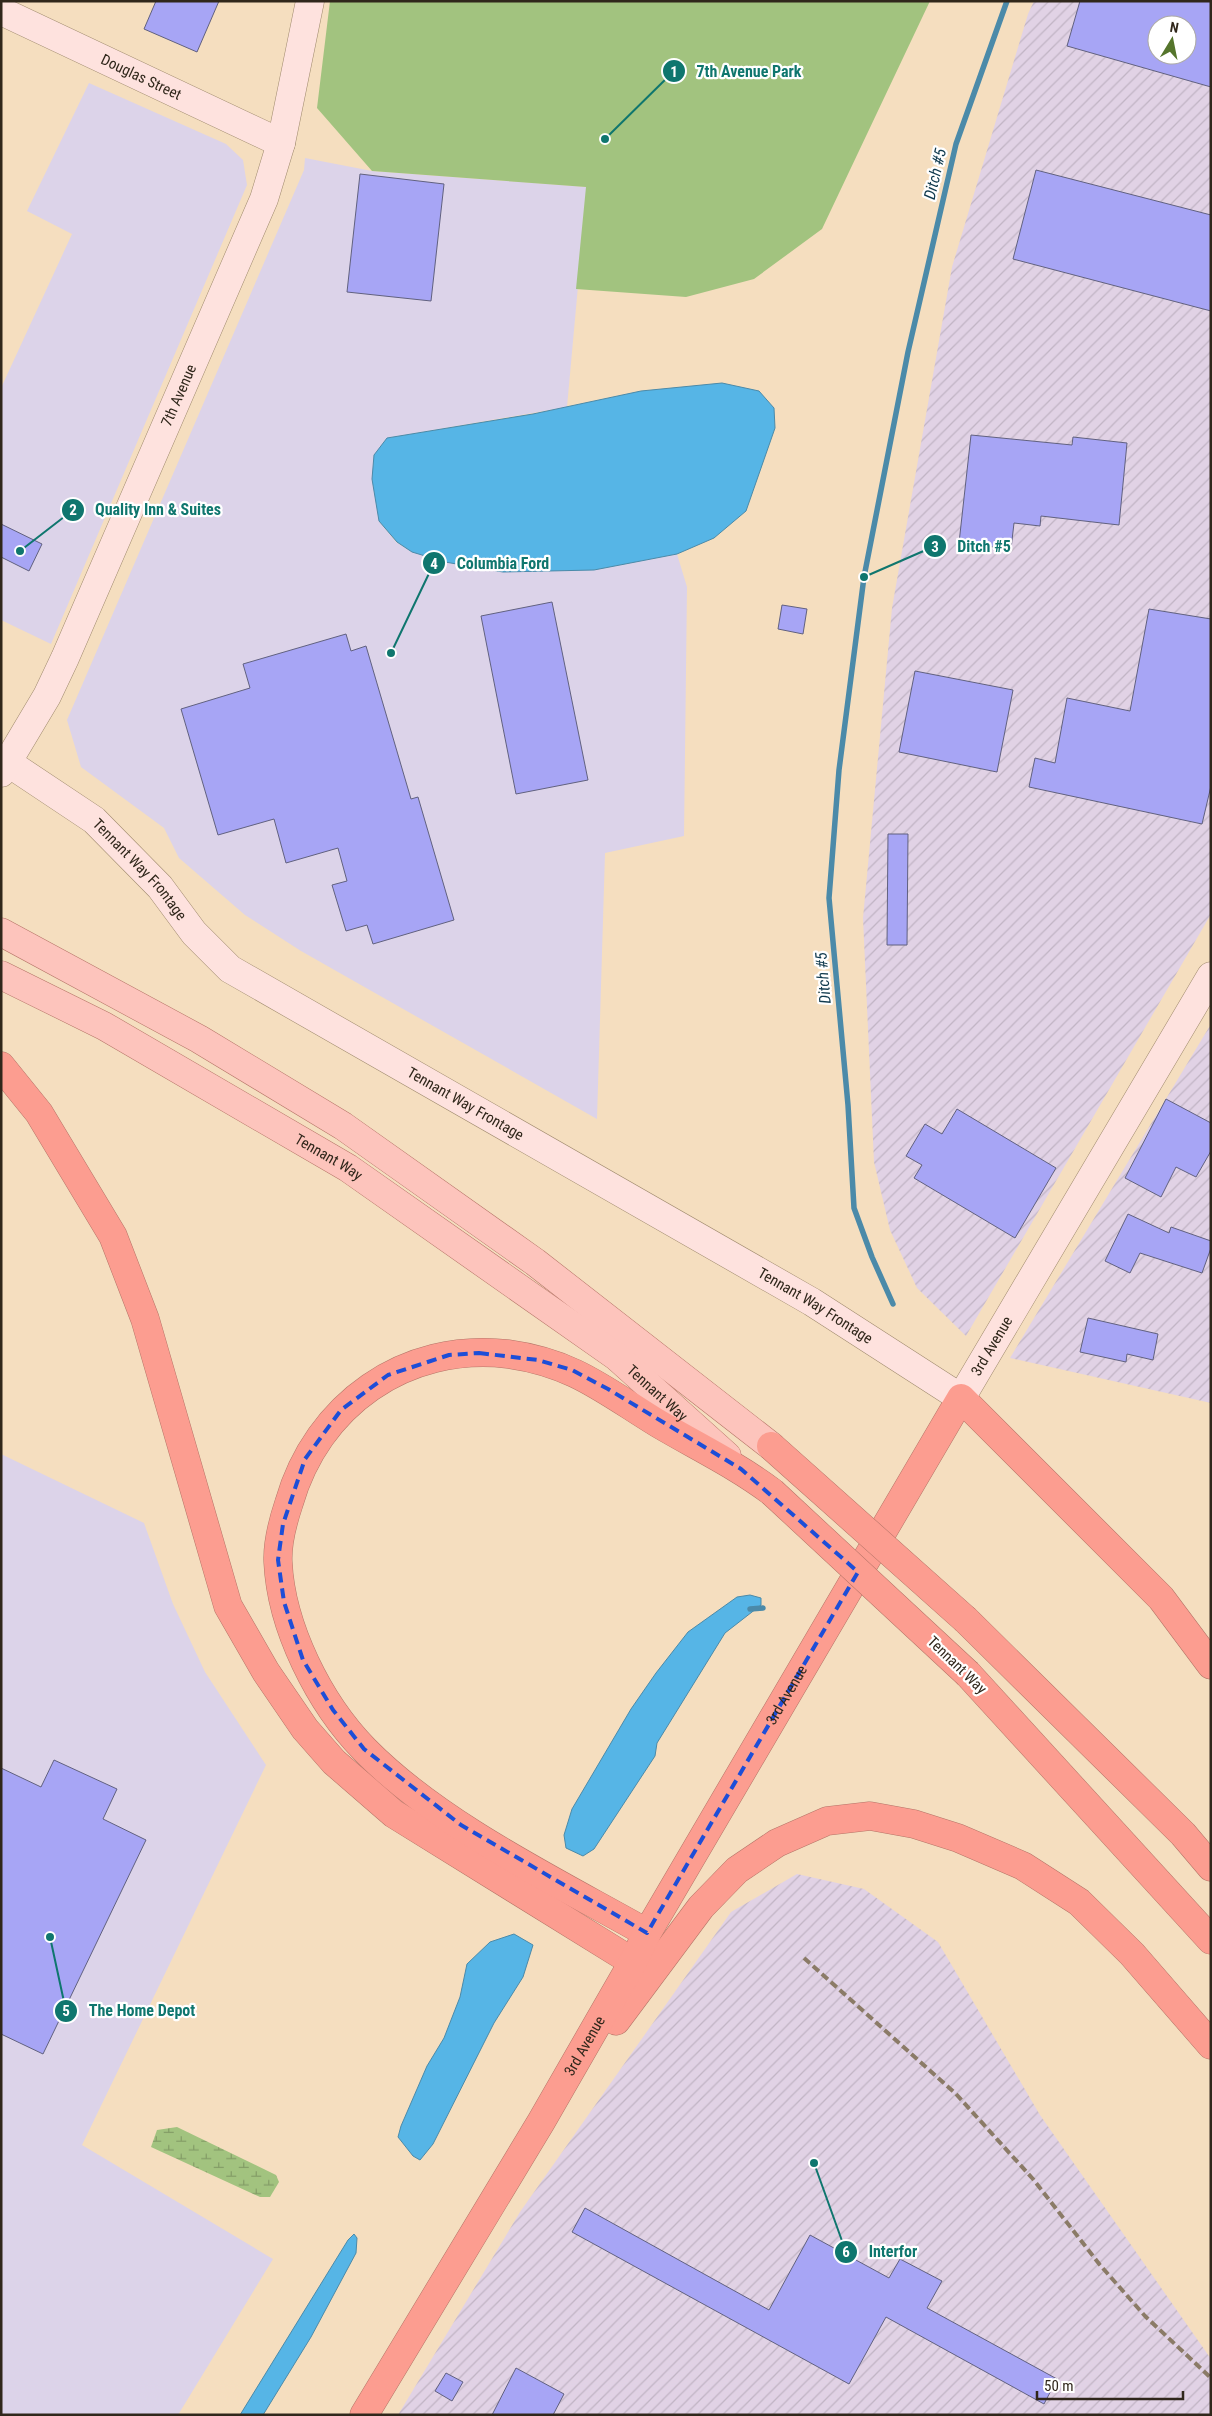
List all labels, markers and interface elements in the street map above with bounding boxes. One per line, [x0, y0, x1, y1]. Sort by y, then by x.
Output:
north arrow [1147, 15, 1197, 65]
text: N [1169, 19, 1180, 36]
street label: Douglas Street [98, 50, 184, 104]
callout: 7th Avenue Park [662, 56, 812, 87]
text: 7th Avenue Park [696, 62, 802, 81]
text: 1 [670, 63, 678, 81]
water label: Ditch #5 [920, 146, 950, 201]
street label: 7th Avenue [158, 362, 200, 429]
callout: Quality Inn & Suites [60, 494, 231, 525]
text: Quality Inn & Suites [95, 500, 221, 519]
text: 2 [69, 501, 77, 519]
callout: Ditch #5 [923, 531, 1021, 562]
text: Ditch #5 [957, 537, 1011, 556]
text: 3 [931, 538, 939, 556]
callout: Columbia Ford [422, 548, 559, 579]
text: Columbia Ford [457, 554, 549, 573]
text: 4 [430, 555, 438, 573]
street label: Tennant Way Frontage [89, 815, 190, 924]
water label: Ditch #5 [811, 951, 835, 1004]
street label: Tennant Way Frontage [404, 1063, 527, 1144]
street label: Tennant Way [292, 1130, 366, 1184]
street label: Tennant Way Frontage [755, 1264, 876, 1348]
street label: 3rd Avenue [967, 1313, 1016, 1379]
street label: Tennant Way [623, 1361, 691, 1425]
street label: Tennant Way [924, 1632, 990, 1698]
street label: 3rd Avenue [762, 1662, 811, 1728]
callout: The Home Depot [54, 1995, 205, 2026]
text: The Home Depot [89, 2001, 195, 2020]
text: 5 [62, 2002, 70, 2020]
street label: 3rd Avenue [560, 2013, 609, 2079]
callout: Interfor [833, 2236, 927, 2267]
text: Interfor [869, 2242, 917, 2261]
text: 6 [842, 2243, 850, 2261]
scale bar [1037, 2368, 1183, 2400]
text: 50 m [1044, 2377, 1074, 2395]

